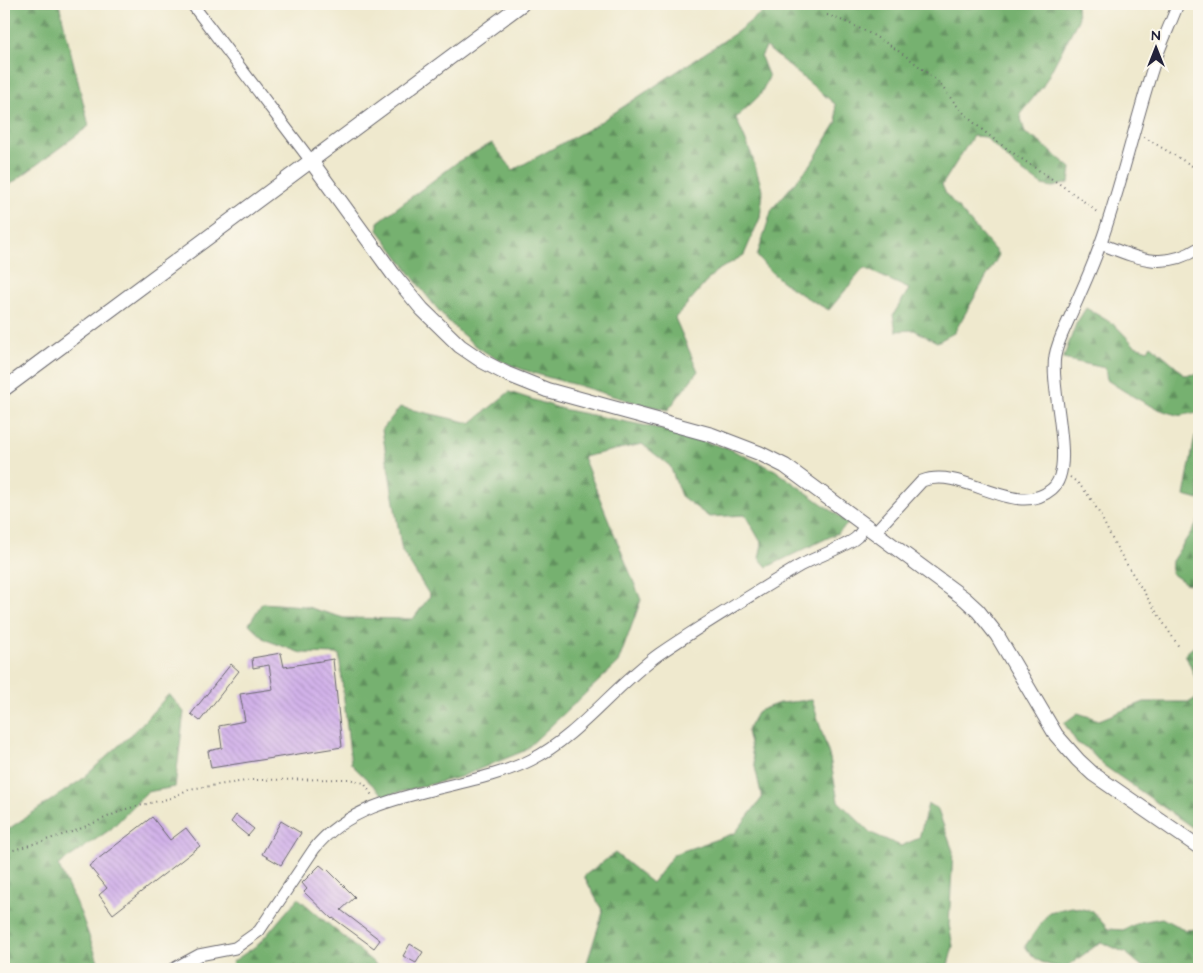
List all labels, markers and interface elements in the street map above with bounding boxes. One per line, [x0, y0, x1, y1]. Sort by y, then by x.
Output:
north arrow [1130, 22, 1180, 72]
text: N [1152, 26, 1161, 46]

